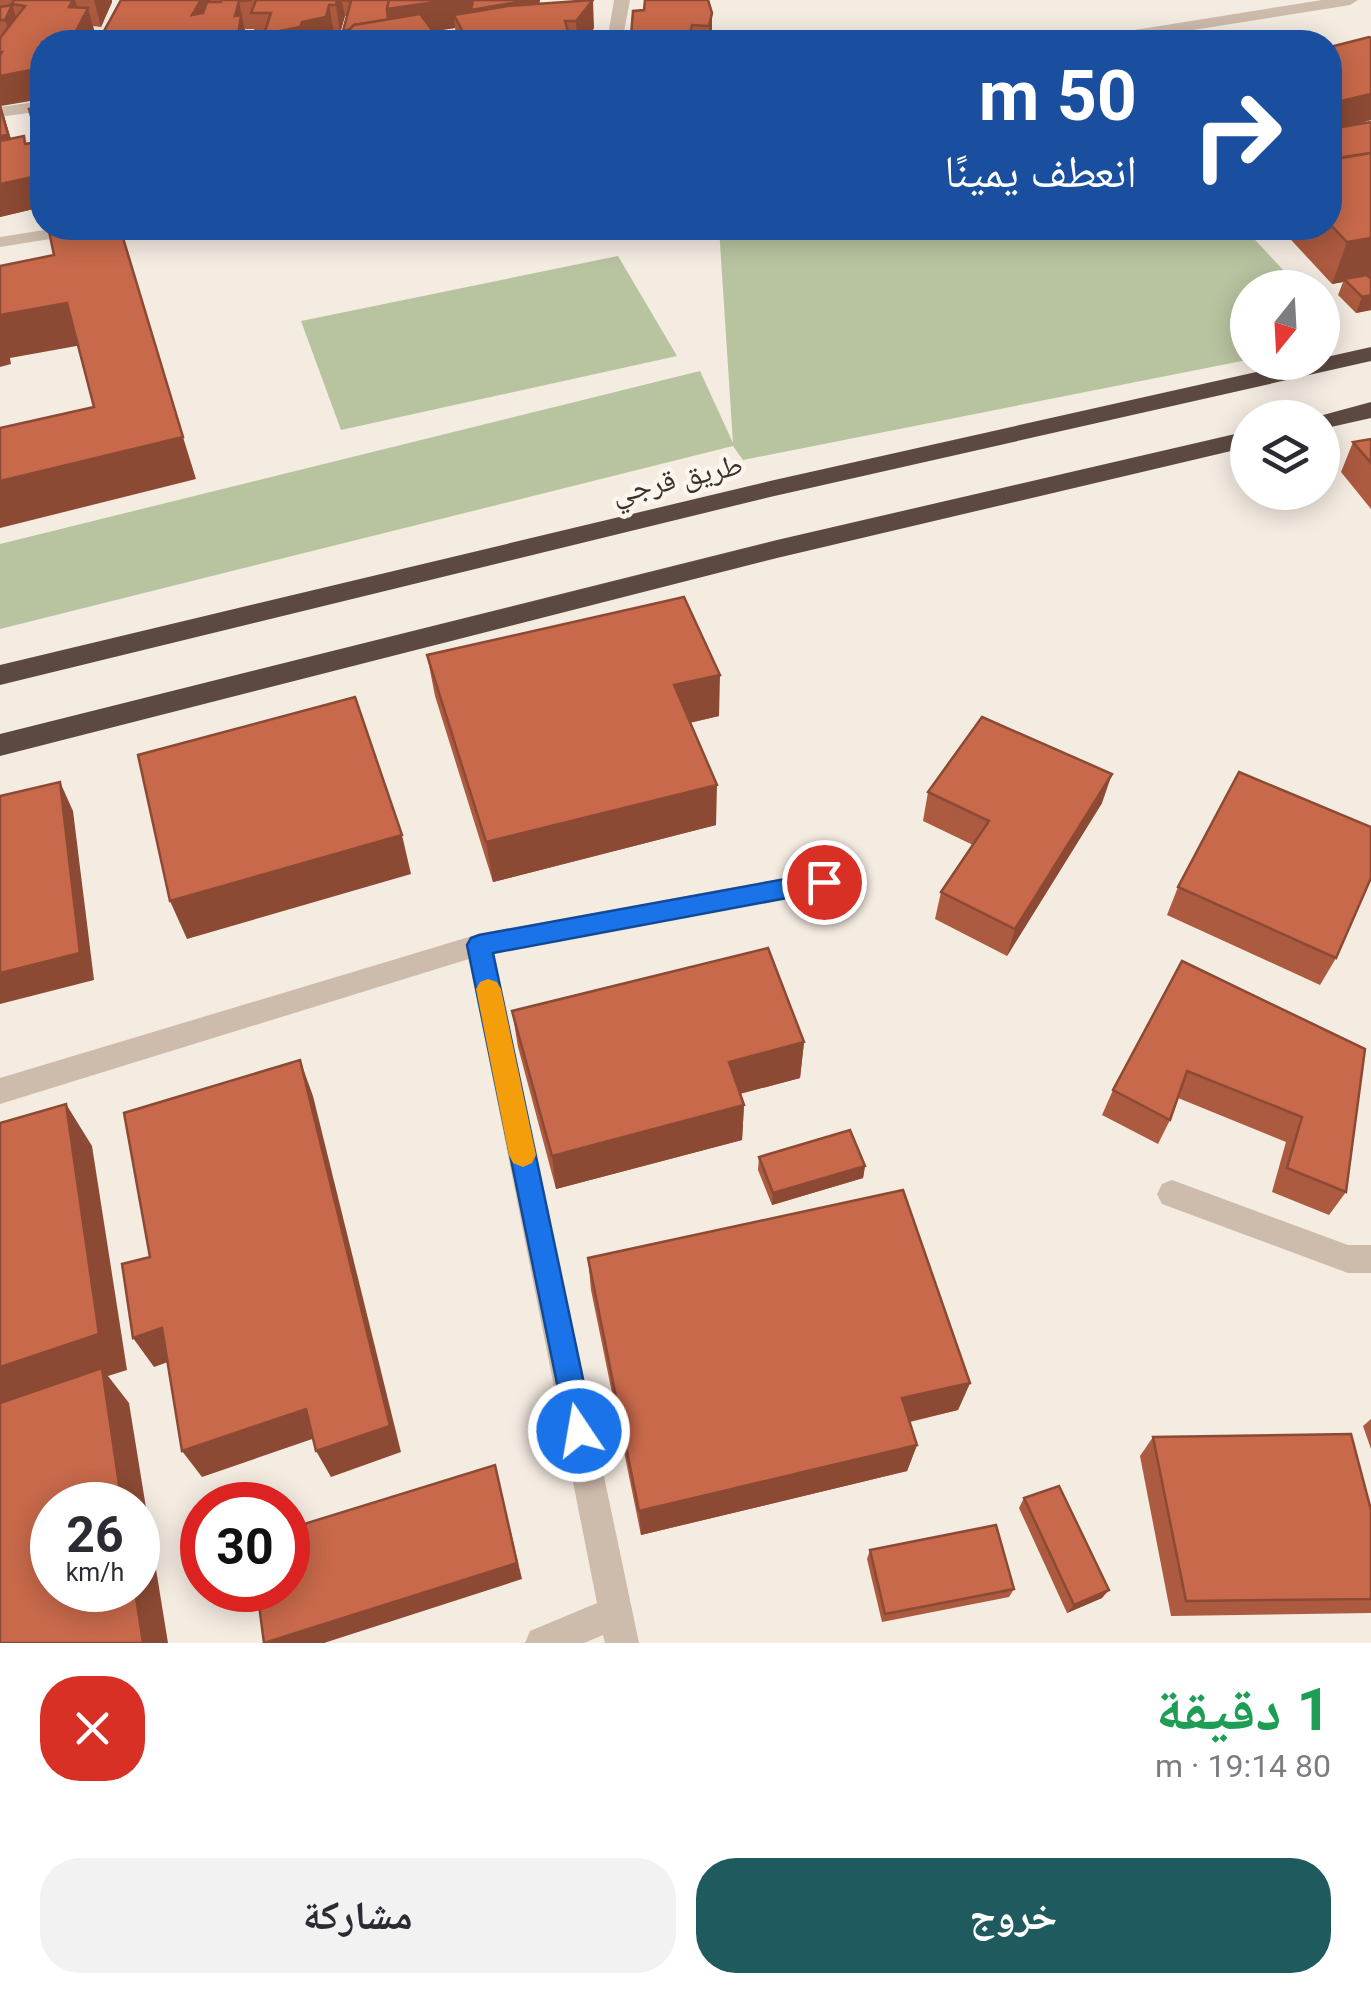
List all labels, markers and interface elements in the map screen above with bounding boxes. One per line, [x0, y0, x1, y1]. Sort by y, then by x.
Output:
text: 50 m [979, 55, 1137, 137]
icon: right [1172, 70, 1302, 200]
text: انعطف يمينًا [944, 145, 1137, 198]
north arrow [1230, 270, 1340, 380]
map controls [1230, 270, 1340, 510]
button: layers [1230, 400, 1340, 510]
street label: طريق قرجي [608, 446, 747, 516]
pin [782, 840, 867, 925]
icon: arrive [797, 855, 852, 910]
position arrow [527, 1379, 631, 1483]
speed limit sign: 30 [180, 1482, 310, 1612]
text: 26 [66, 1506, 124, 1564]
text: km/h [66, 1558, 124, 1587]
text: 1 دقيقة [1156, 1674, 1331, 1745]
button: close [40, 1676, 145, 1781]
text: 80 m · 19:14 [1155, 1747, 1331, 1785]
button: مشاركة [40, 1858, 676, 1973]
button: خروج [696, 1858, 1331, 1973]

